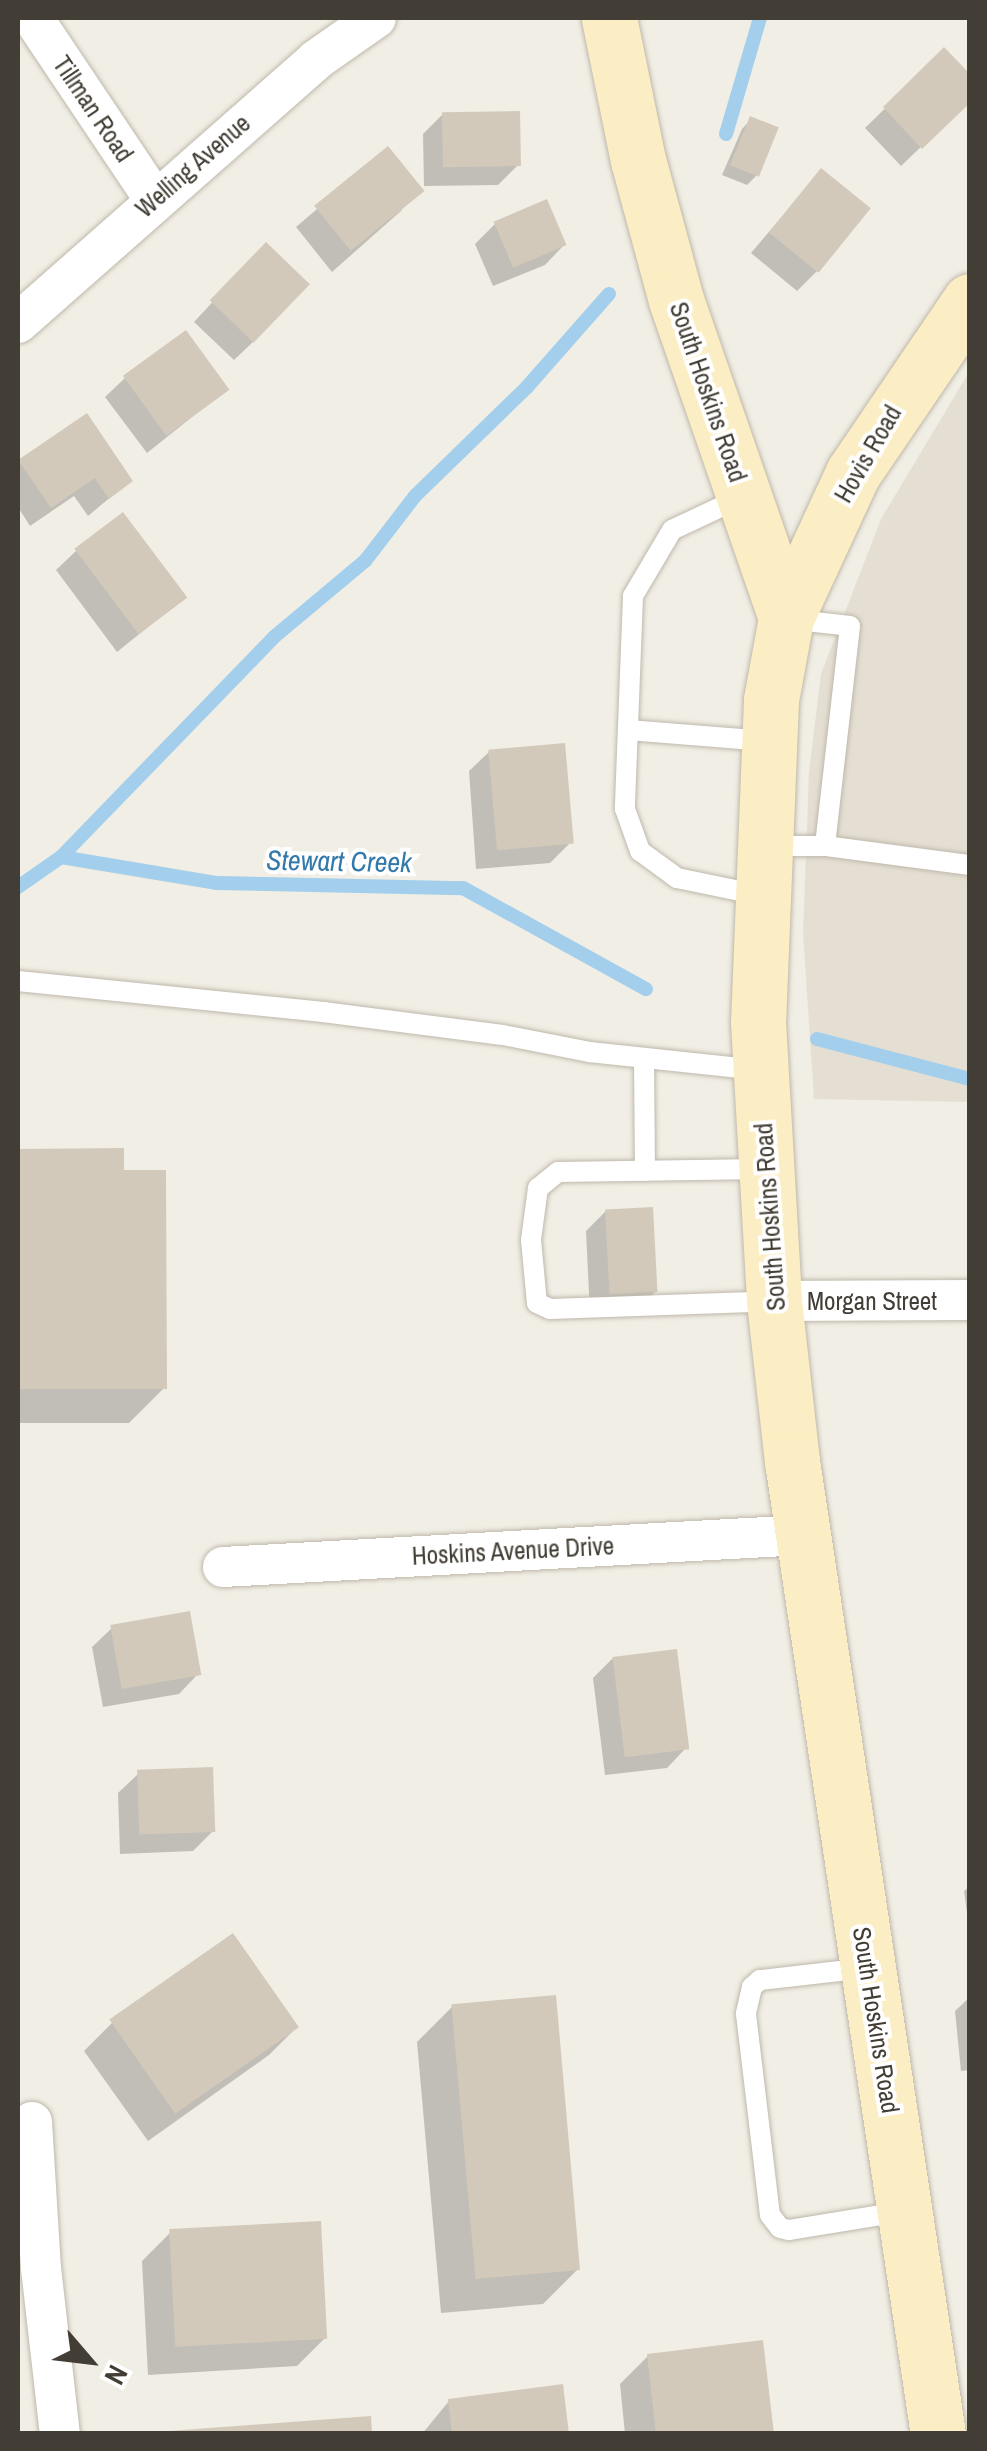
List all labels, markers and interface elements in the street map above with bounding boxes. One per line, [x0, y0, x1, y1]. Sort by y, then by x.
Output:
street label: Tillman Road [47, 50, 139, 168]
street label: Welling Avenue [129, 108, 257, 224]
street label: South Hoskins Road [663, 298, 753, 486]
street label: Hovis Road [828, 400, 908, 508]
water label: Stewart Creek [266, 843, 412, 879]
street label: South Hoskins Road [748, 1122, 792, 1312]
street label: Morgan Street [807, 1286, 937, 1316]
street label: Hoskins Avenue Drive [411, 1531, 615, 1571]
street label: South Hoskins Road [846, 1925, 906, 2115]
north arrow [40, 2311, 140, 2411]
text: N [96, 2359, 137, 2391]

